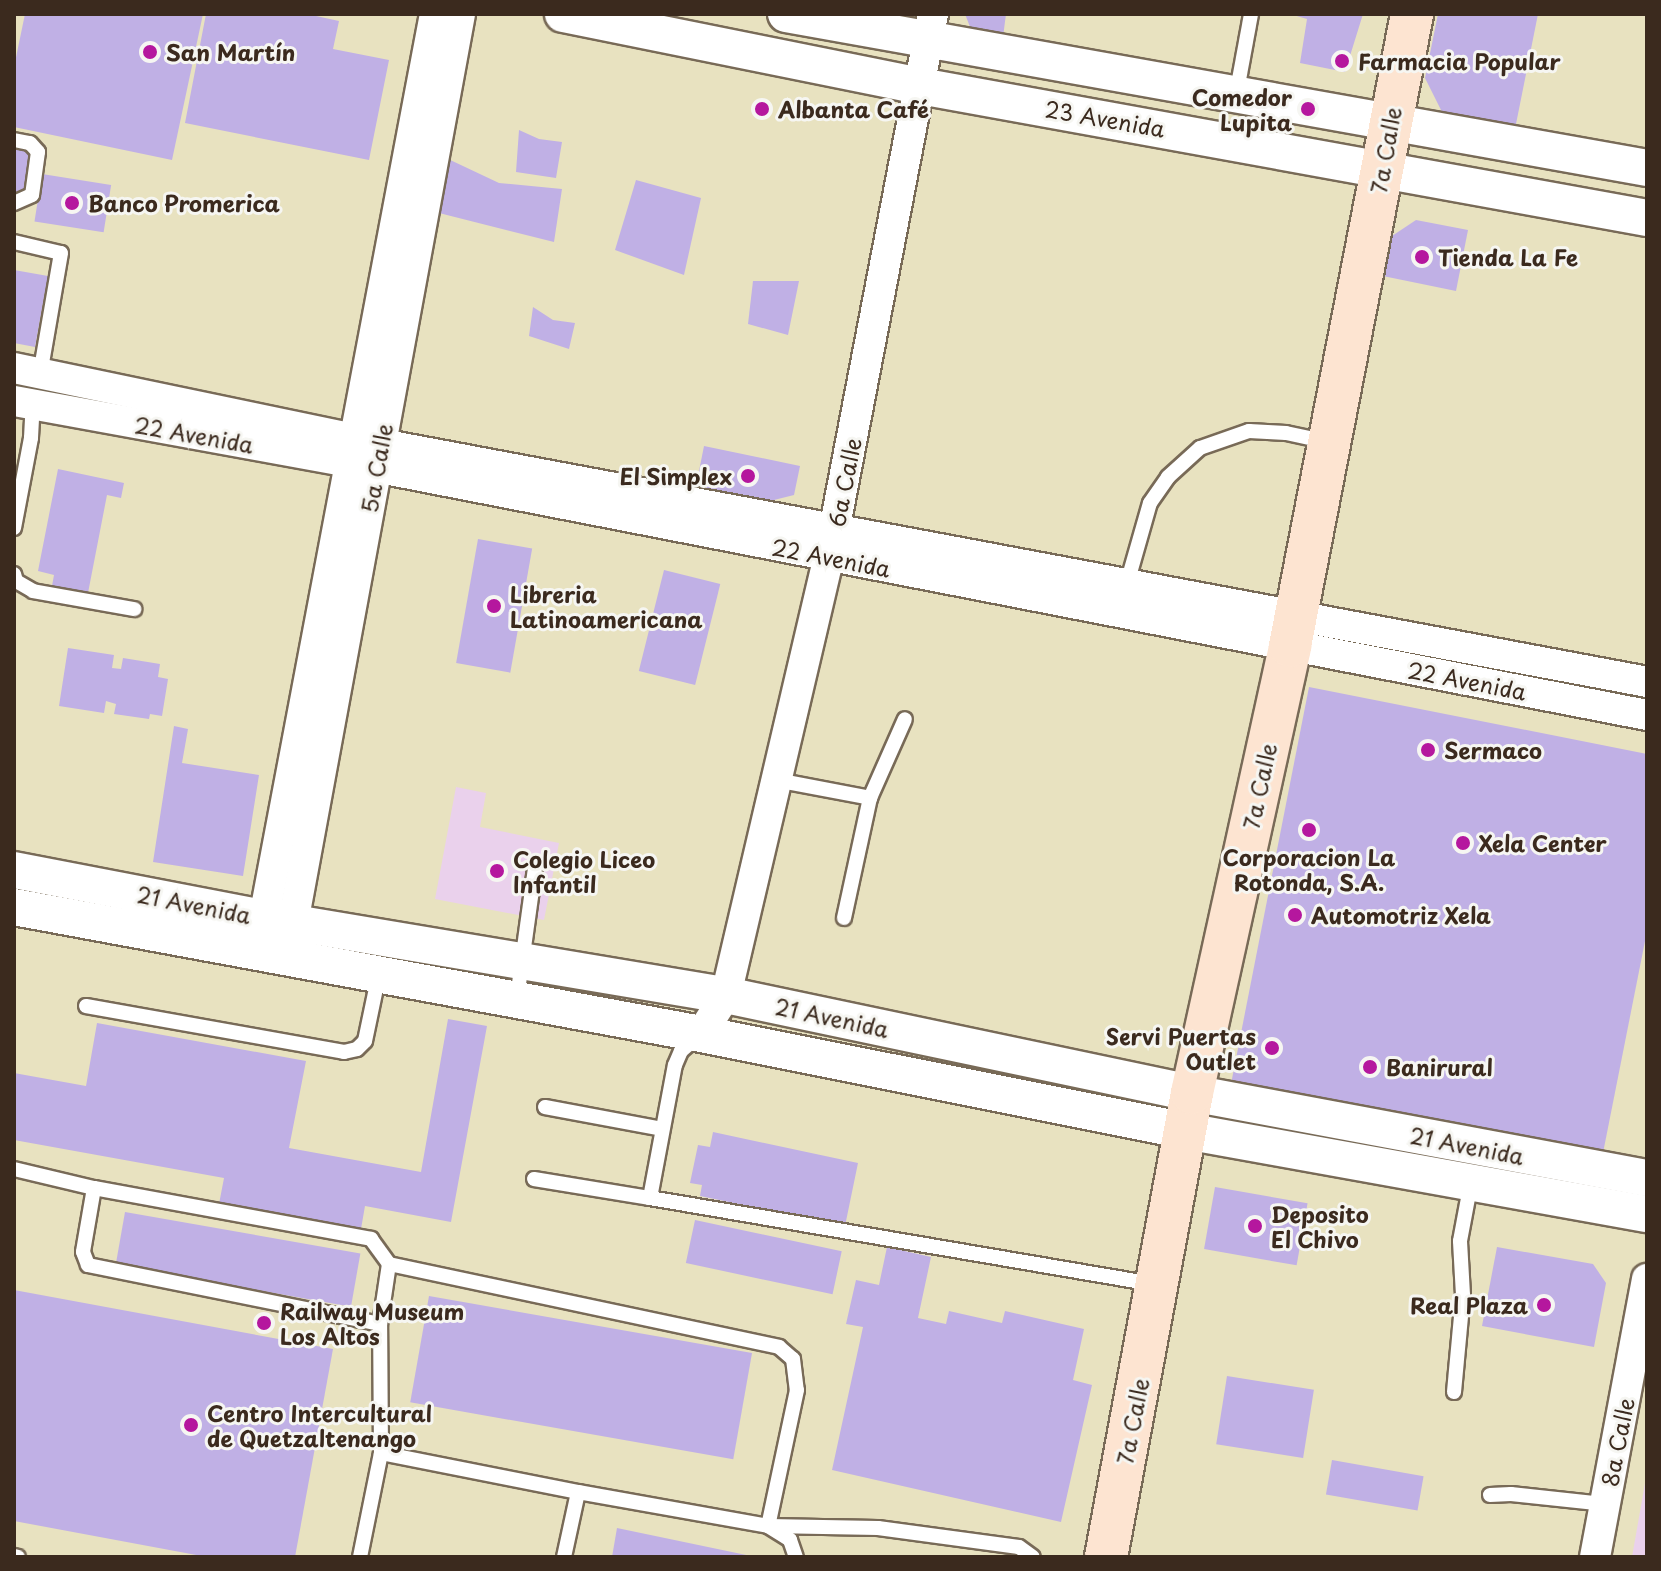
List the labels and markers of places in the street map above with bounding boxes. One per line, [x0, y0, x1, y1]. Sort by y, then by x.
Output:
place label: San Martín [166, 39, 293, 65]
marker: San Martín [141, 43, 159, 61]
place label: Farmacia Popular [1358, 48, 1561, 74]
marker: Farmacia Popular [1333, 52, 1351, 70]
place label: Comedor Lupita [1192, 83, 1292, 134]
place label: Albanta Café [778, 96, 929, 122]
marker: Albanta Café [753, 100, 771, 118]
marker: Comedor Lupita [1299, 100, 1317, 118]
place label: Banco Promerica [88, 190, 281, 216]
marker: Banco Promerica [63, 194, 81, 212]
place label: Tienda La Fe [1438, 244, 1578, 270]
marker: Tienda La Fe [1413, 248, 1431, 266]
place label: El Simplex [619, 463, 732, 489]
marker: El Simplex [739, 467, 757, 485]
place label: Libreria Latinoamericana [510, 580, 702, 632]
marker: Libreria Latinoamericana [485, 597, 503, 615]
place label: Sermaco [1444, 737, 1542, 763]
marker: Sermaco [1419, 741, 1437, 759]
marker: Corporacion La Rotonda, S.A. [1300, 821, 1318, 839]
place label: Xela Center [1479, 830, 1608, 856]
marker: Xela Center [1454, 834, 1472, 852]
place label: Corporacion La Rotonda, S.A. [1223, 843, 1395, 894]
place label: Colegio Liceo Infantil [513, 845, 657, 896]
marker: Colegio Liceo Infantil [488, 862, 506, 880]
place label: Automotriz Xela [1311, 902, 1492, 928]
marker: Automotriz Xela [1286, 906, 1304, 924]
place label: Servi Puertas Outlet [1106, 1022, 1256, 1074]
marker: Servi Puertas Outlet [1263, 1039, 1281, 1057]
place label: Banirural [1386, 1054, 1493, 1080]
marker: Banirural [1361, 1058, 1379, 1076]
place label: Deposito El Chivo [1271, 1200, 1369, 1252]
marker: Deposito El Chivo [1246, 1217, 1264, 1235]
place label: Real Plaza [1411, 1292, 1528, 1318]
marker: Real Plaza [1535, 1296, 1553, 1314]
place label: Railway Museum Los Altos [280, 1297, 464, 1348]
marker: Railway Museum Los Altos [255, 1314, 273, 1332]
place label: Centro Intercultural de Quetzaltenango [207, 1399, 434, 1450]
marker: Centro Intercultural de Quetzaltenango [182, 1416, 200, 1434]

